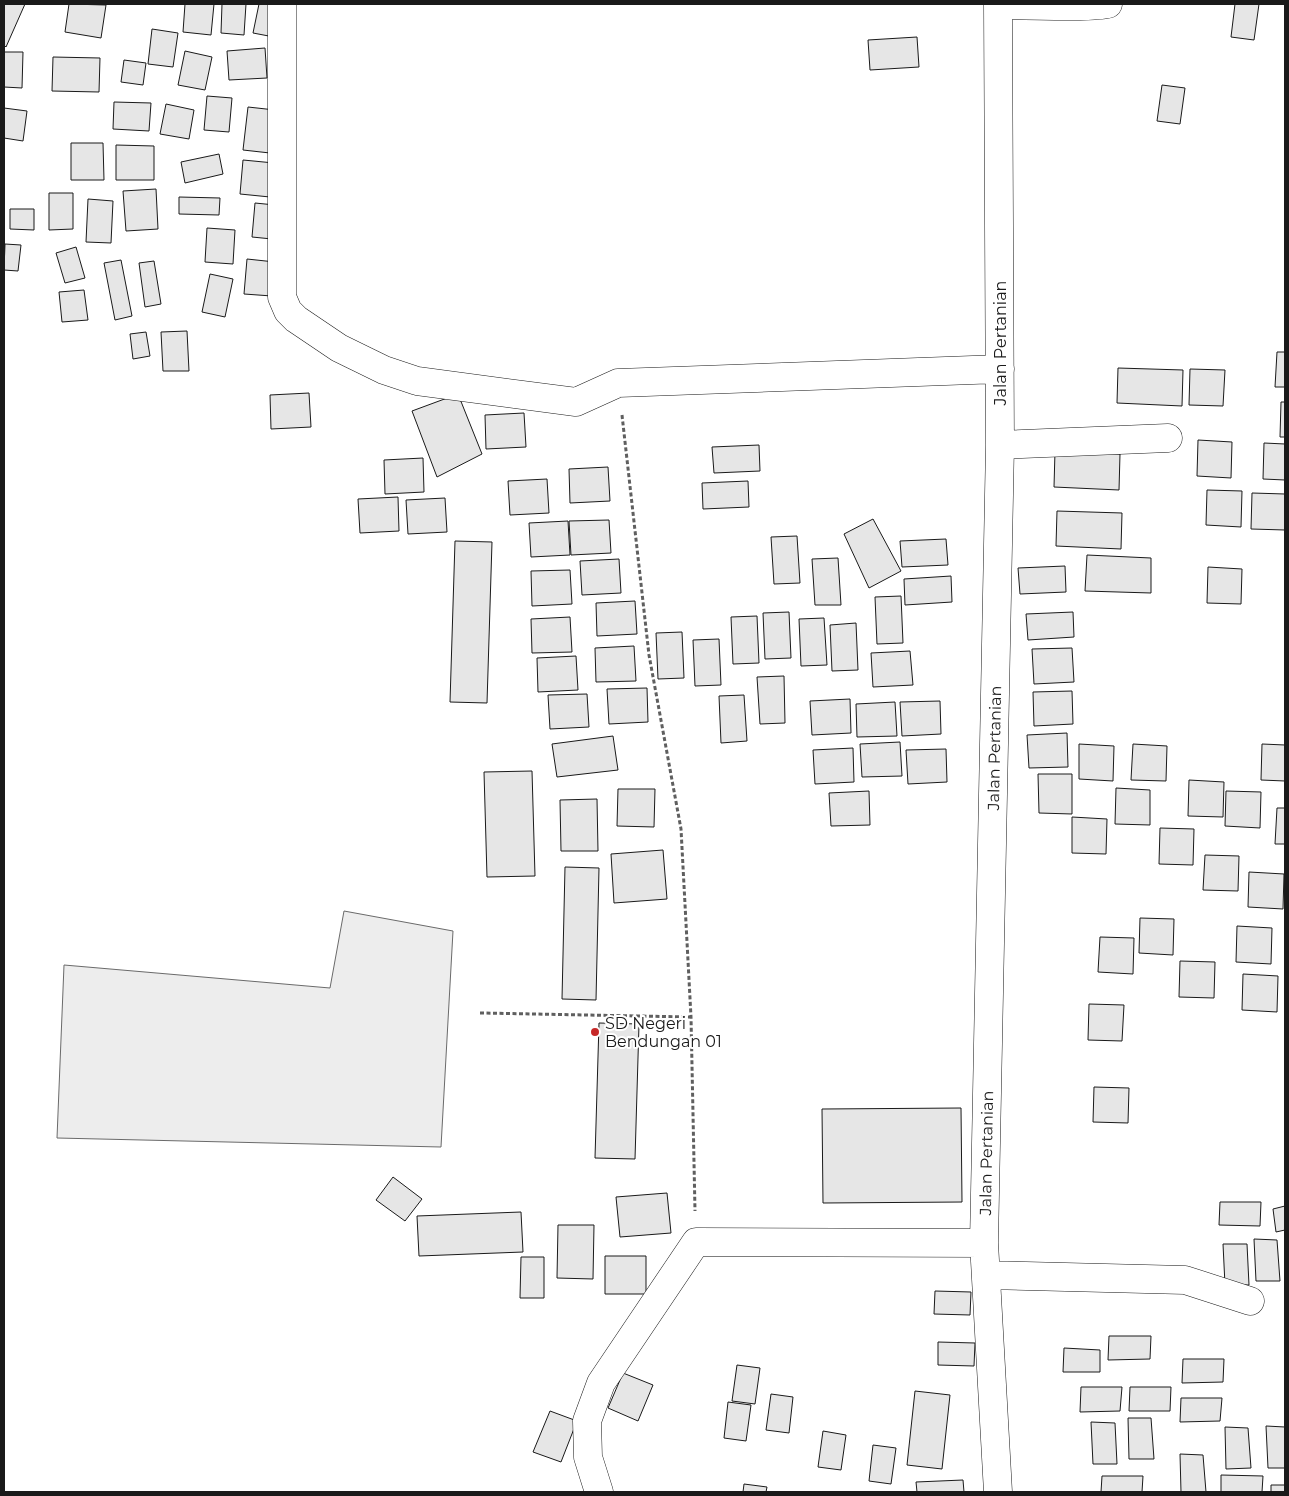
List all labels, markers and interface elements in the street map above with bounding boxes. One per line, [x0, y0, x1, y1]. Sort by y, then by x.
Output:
street label: Jalan Pertanian [991, 281, 1010, 406]
street label: Jalan Pertanian [984, 685, 1005, 812]
place label: SD Negeri Bendungan 01 [605, 1014, 722, 1051]
marker: SD Negeri Bendungan 01 [589, 1026, 601, 1038]
street label: Jalan Pertanian [976, 1090, 997, 1217]

